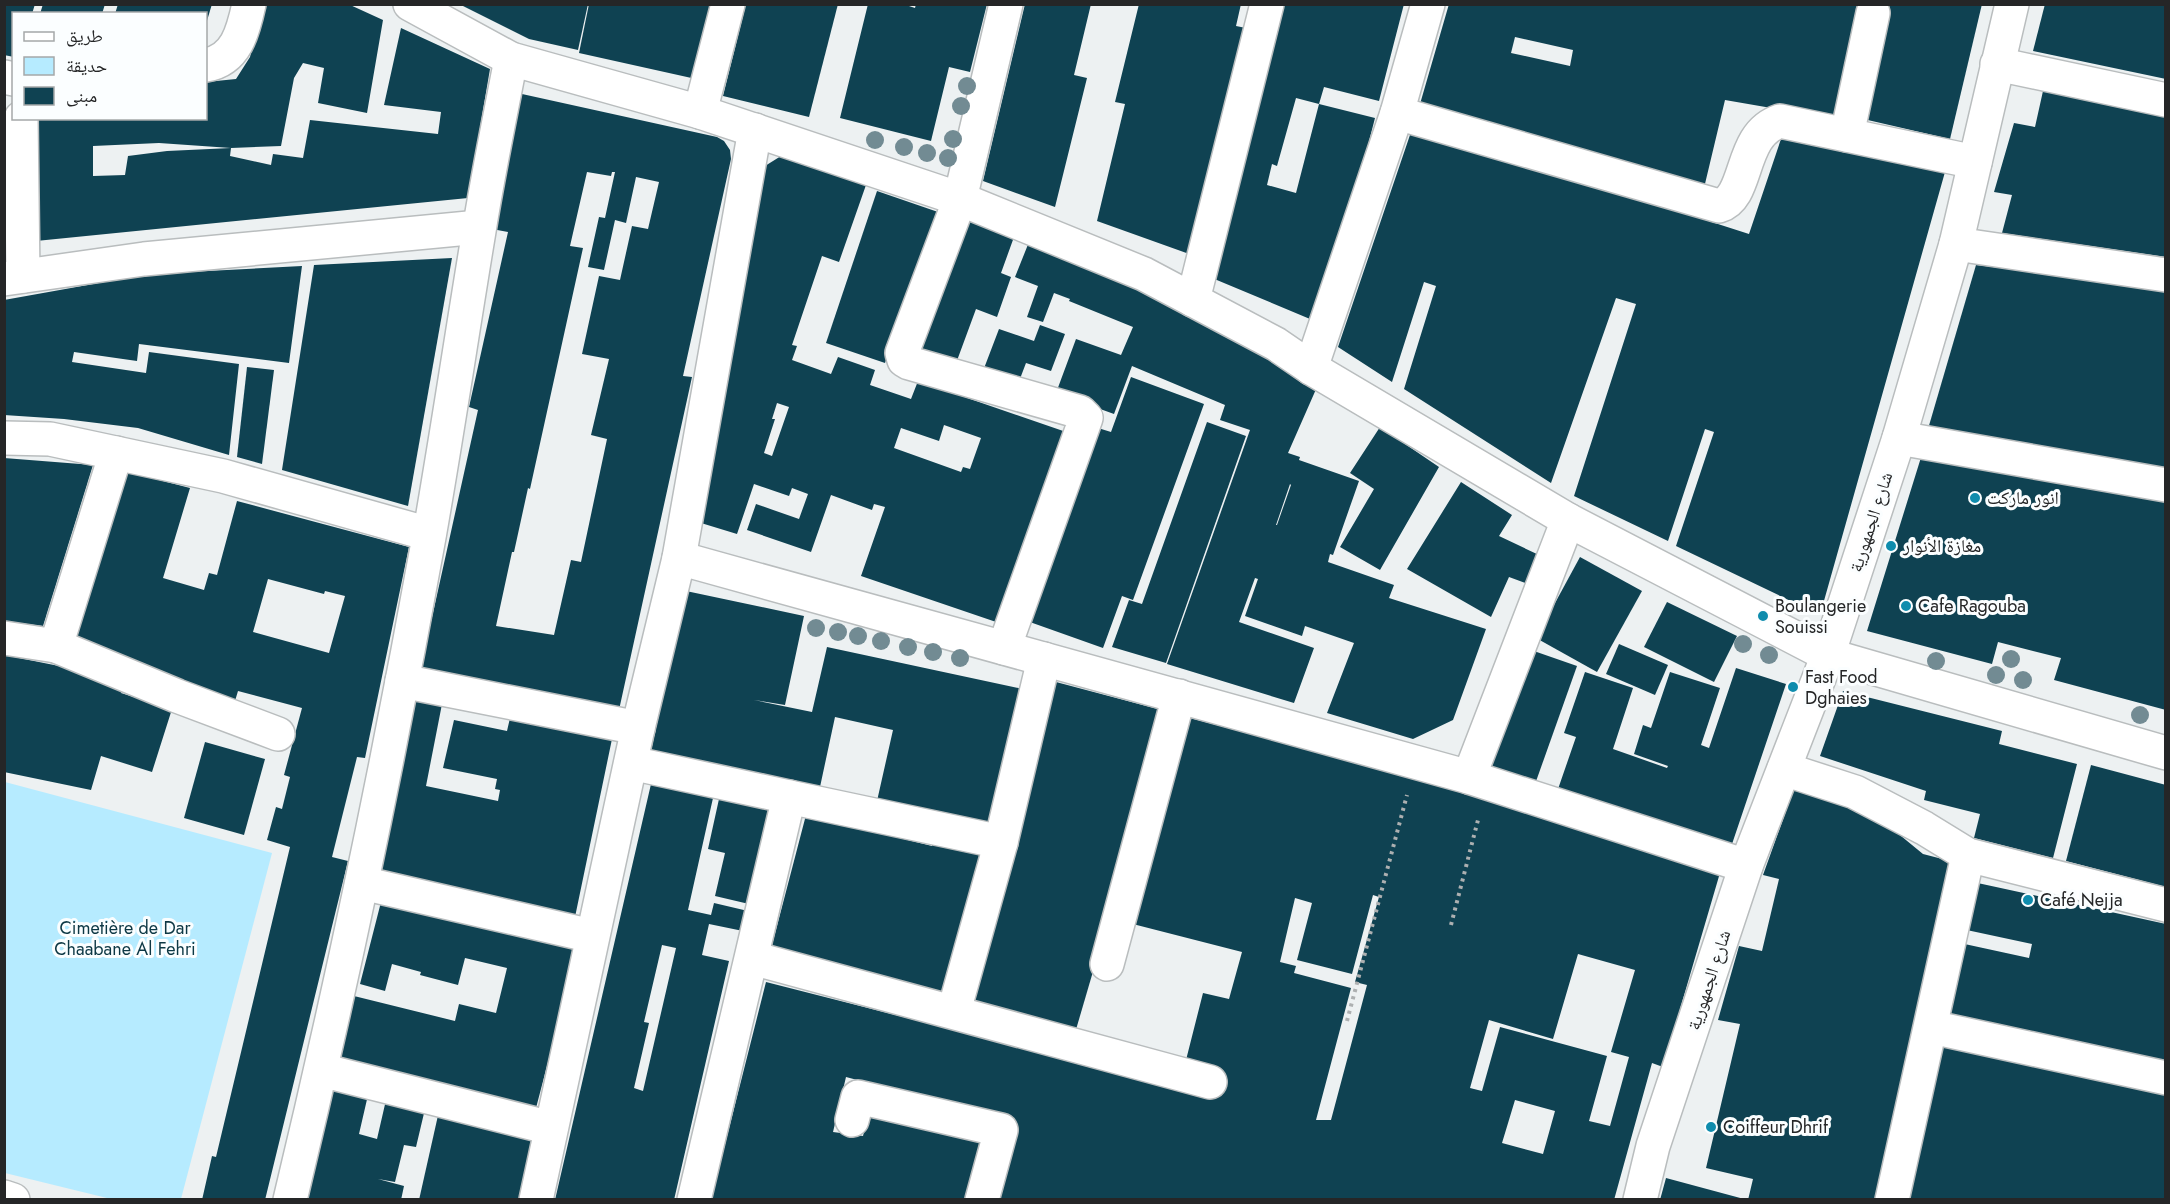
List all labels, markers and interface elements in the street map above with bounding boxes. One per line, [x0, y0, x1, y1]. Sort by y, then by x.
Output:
legend [12, 12, 207, 120]
text: طريق [66, 23, 103, 49]
text: حديقة [66, 53, 107, 79]
text: مبنى [66, 83, 97, 109]
street label: شارع الجمهورية [1843, 469, 1899, 575]
place label: انور ماركت [1987, 485, 2059, 511]
marker: انور ماركت [1968, 491, 1982, 505]
place label: مغازة الأنوار [1902, 533, 1981, 559]
marker: مغازة الأنوار [1884, 539, 1898, 553]
place label: Boulangerie Souissi [1775, 593, 1866, 640]
place label: Cafe Ragouba [1918, 593, 2026, 619]
marker: Cafe Ragouba [1899, 599, 1913, 613]
marker: Boulangerie Souissi [1756, 609, 1770, 623]
place label: Fast Food Dghaies [1805, 664, 1877, 711]
marker: Fast Food Dghaies [1786, 680, 1800, 694]
place label: Café Nejja [2040, 887, 2123, 913]
marker: Café Nejja [2021, 893, 2035, 907]
park label: Cimetière de Dar Chaabane Al Fehri [54, 915, 196, 962]
street label: شارع الجمهورية [1681, 927, 1737, 1033]
place label: Coiffeur Dhrif [1723, 1114, 1829, 1140]
marker: Coiffeur Dhrif [1704, 1120, 1718, 1134]

